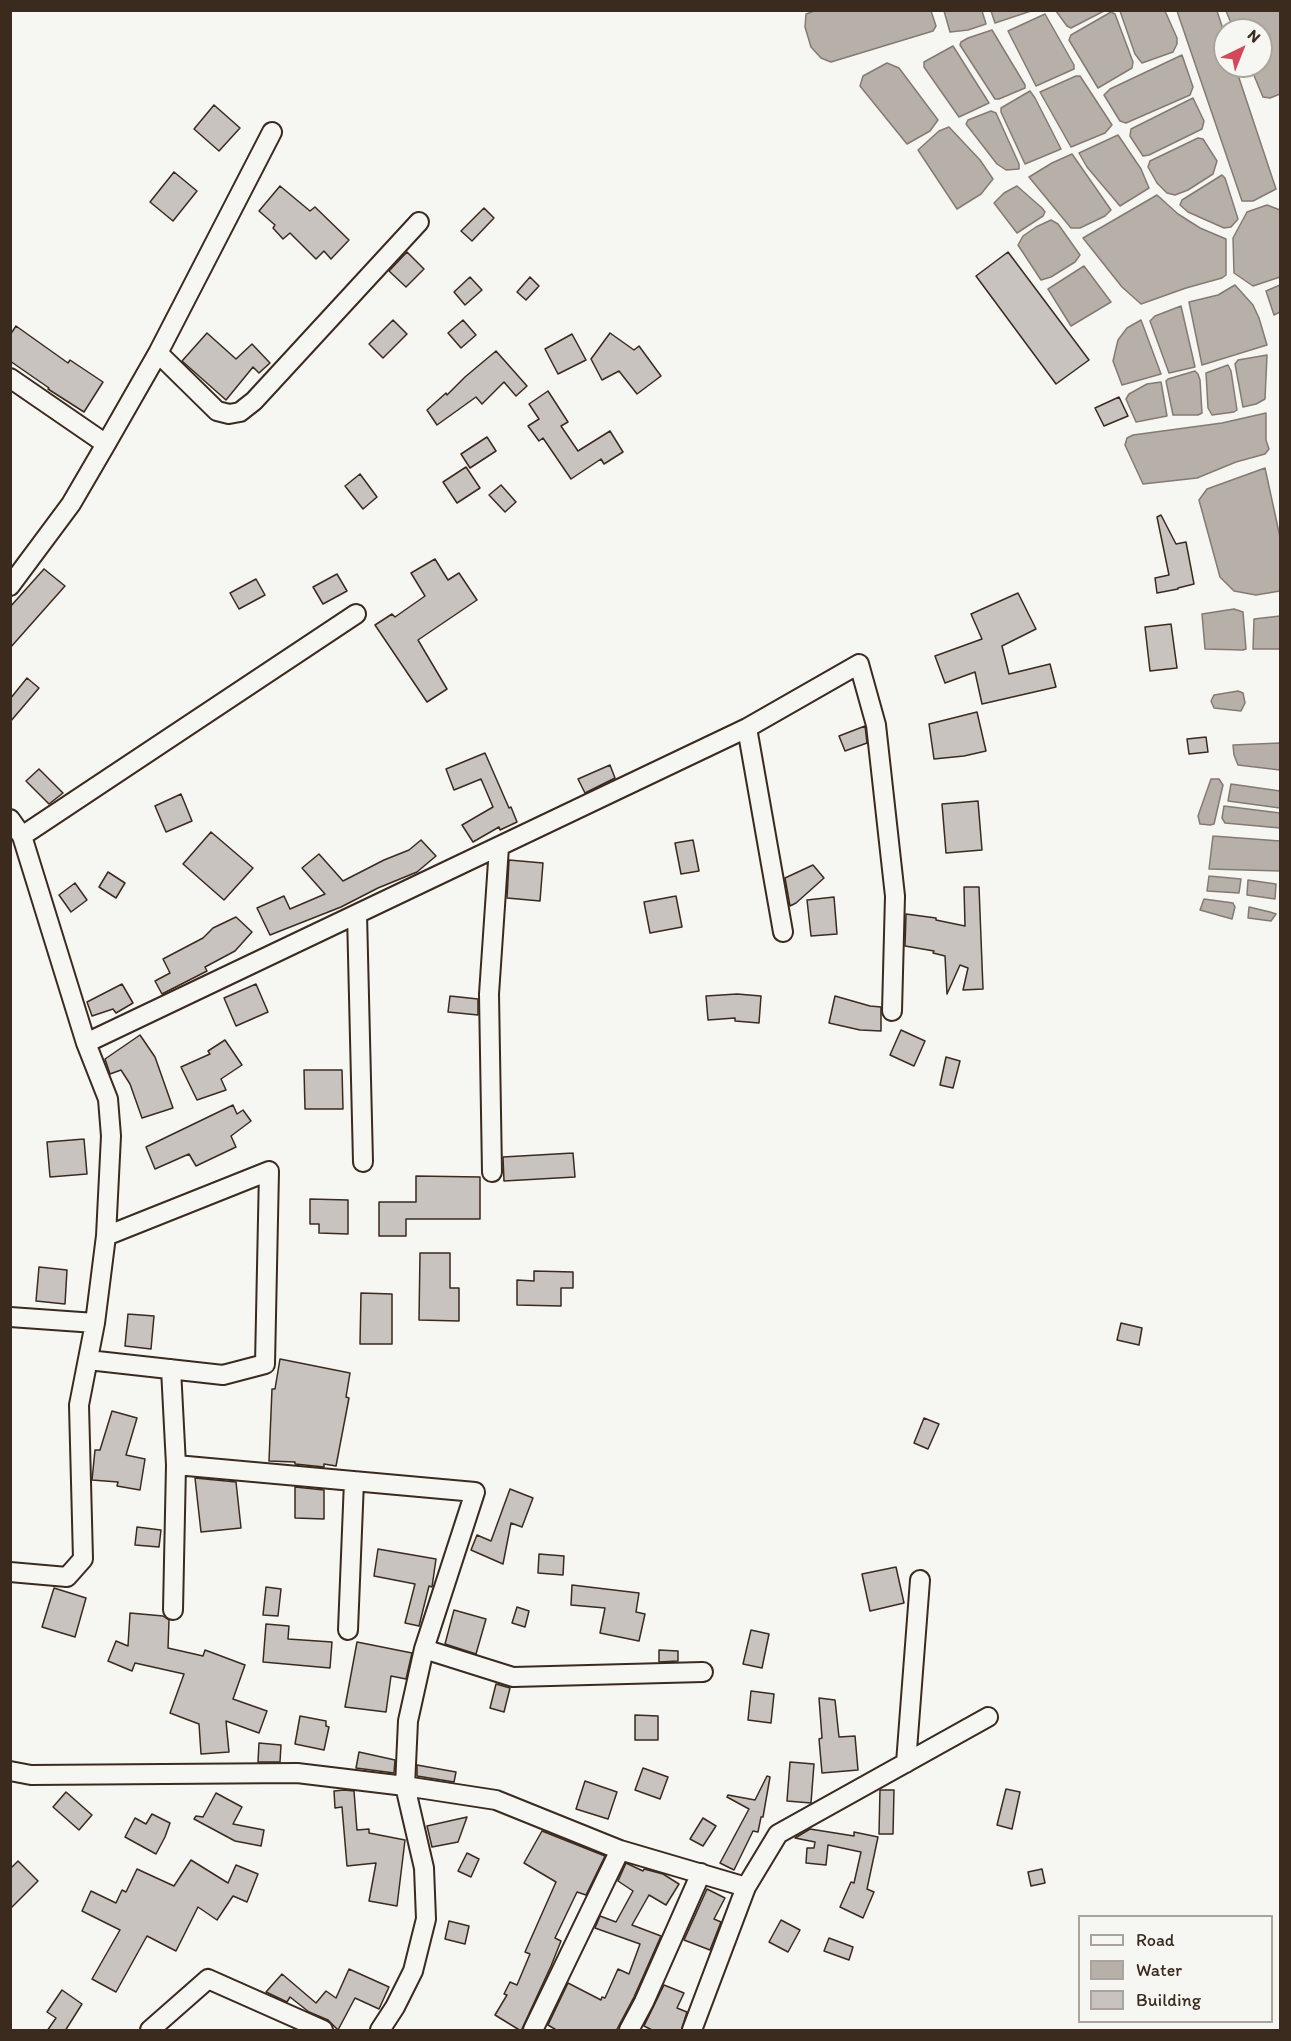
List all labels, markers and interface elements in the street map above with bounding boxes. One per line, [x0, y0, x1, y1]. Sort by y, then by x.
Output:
north arrow [1213, 18, 1273, 78]
text: N [1244, 25, 1265, 47]
legend [1078, 1915, 1273, 2023]
text: Road [1136, 1929, 1175, 1951]
text: Water [1136, 1959, 1182, 1981]
text: Building [1136, 1989, 1201, 2011]

